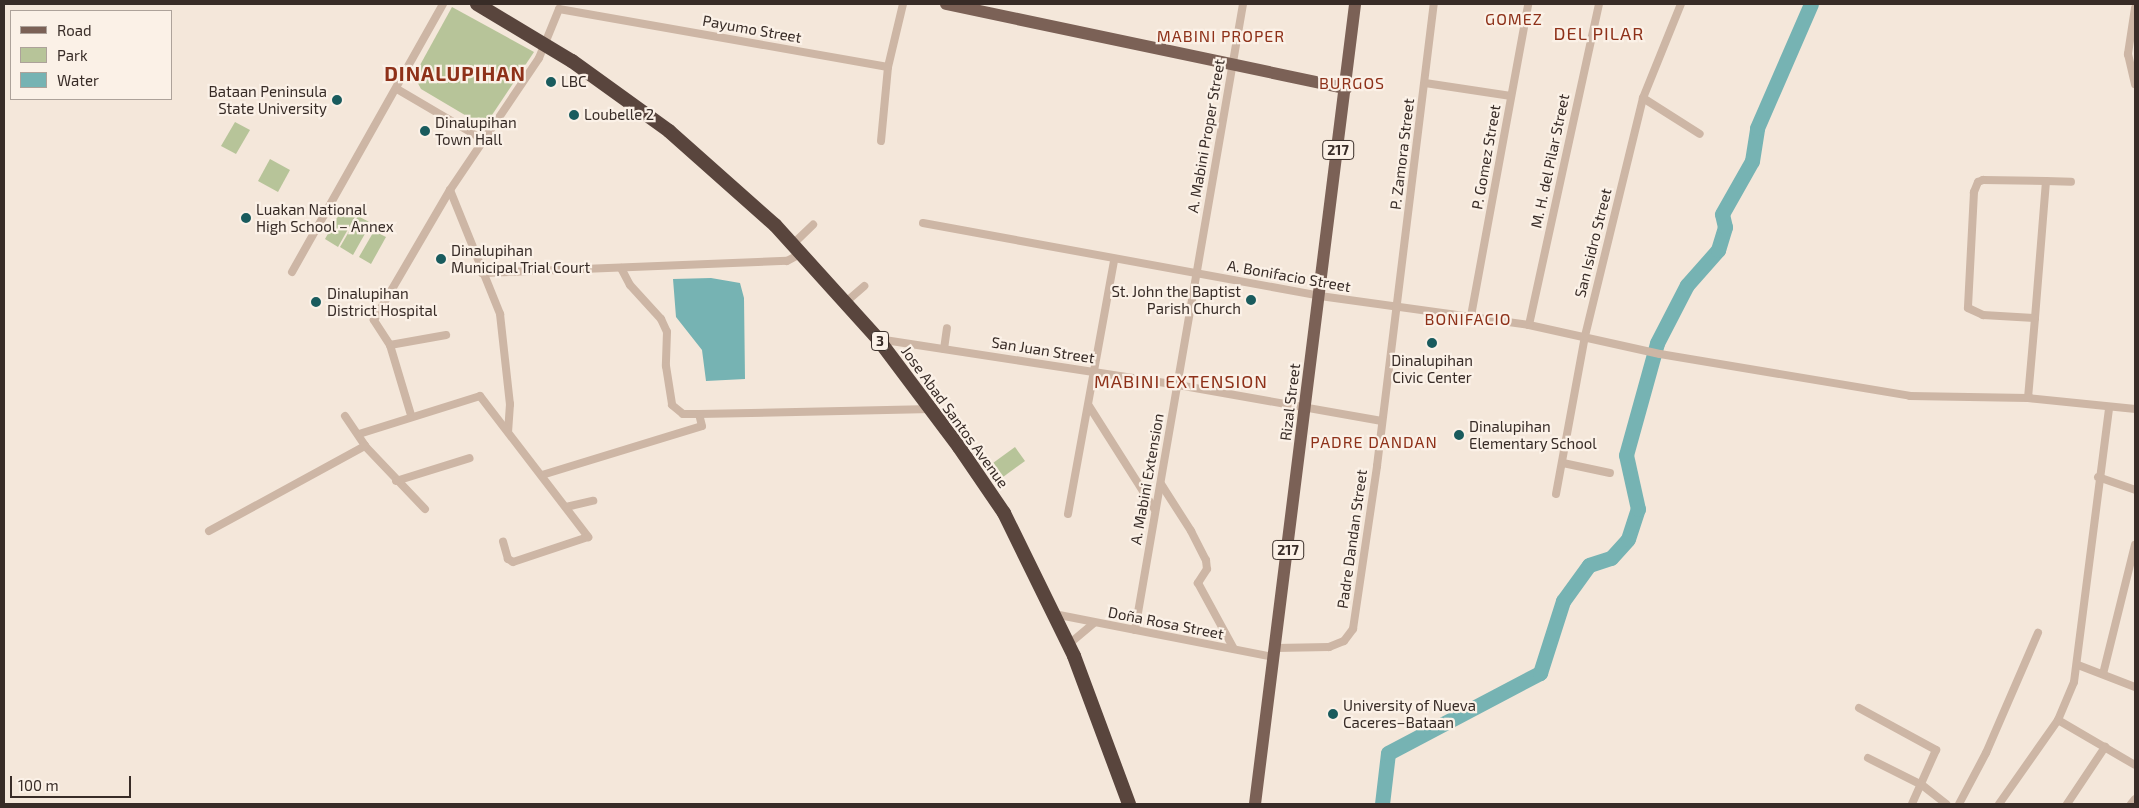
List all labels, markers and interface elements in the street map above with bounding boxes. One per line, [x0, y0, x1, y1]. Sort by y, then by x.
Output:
district label: GOMEZ [1484, 9, 1544, 29]
legend [10, 10, 172, 100]
street label: Payumo Street [701, 11, 803, 47]
text: Road [57, 21, 92, 39]
district label: DEL PILAR [1552, 22, 1646, 44]
district label: MABINI PROPER [1155, 26, 1287, 46]
text: Park [57, 46, 88, 64]
street label: A. Mabini Proper Street [1184, 57, 1228, 215]
district label: DINALUPIHAN [383, 61, 527, 85]
text: Water [57, 71, 99, 89]
place label: LBC [561, 73, 587, 91]
district label: BURGOS [1318, 73, 1386, 93]
marker: LBC [545, 76, 557, 88]
place label: Bataan Peninsula State University [208, 82, 327, 117]
street label: M. H. del Pilar Street [1527, 92, 1573, 230]
marker: Bataan Peninsula State University [331, 94, 343, 106]
street label: P. Zamora Street [1386, 97, 1418, 211]
street label: P. Gomez Street [1468, 103, 1504, 211]
place label: Loubelle 2 [584, 106, 654, 124]
marker: Loubelle 2 [568, 109, 580, 121]
place label: Dinalupihan Town Hall [435, 113, 517, 148]
marker: Dinalupihan Town Hall [419, 125, 431, 137]
road number: 217 [1322, 138, 1354, 162]
street label: San Isidro Street [1571, 187, 1615, 299]
place label: Luakan National High School – Annex [256, 200, 394, 235]
marker: Luakan National High School – Annex [240, 212, 252, 224]
place label: Dinalupihan Municipal Trial Court [451, 241, 591, 276]
marker: Dinalupihan Municipal Trial Court [435, 253, 447, 265]
street label: A. Bonifacio Street [1226, 256, 1352, 296]
place label: St. John the Baptist Parish Church [1111, 282, 1241, 317]
place label: Dinalupihan District Hospital [327, 284, 437, 319]
marker: St. John the Baptist Parish Church [1245, 294, 1257, 306]
marker: Dinalupihan District Hospital [309, 295, 323, 309]
district label: BONIFACIO [1423, 309, 1513, 329]
road number: 3 [870, 330, 890, 352]
street label: San Juan Street [990, 333, 1096, 367]
marker: Dinalupihan Civic Center [1426, 337, 1438, 349]
street label: Jose Abad Santos Avenue [897, 342, 1013, 492]
place label: Dinalupihan Civic Center [1391, 351, 1473, 386]
street label: Rizal Street [1276, 362, 1304, 442]
district label: MABINI EXTENSION [1092, 370, 1270, 392]
street label: A. Mabini Extension [1127, 412, 1167, 546]
place label: Dinalupihan Elementary School [1469, 417, 1597, 452]
marker: Dinalupihan Elementary School [1453, 429, 1465, 441]
district label: PADRE DANDAN [1309, 432, 1439, 452]
street label: Padre Dandan Street [1333, 468, 1371, 610]
road number: 217 [1272, 538, 1304, 562]
street label: Doña Rosa Street [1107, 603, 1225, 643]
place label: University of Nueva Caceres–Bataan [1343, 696, 1476, 731]
marker: University of Nueva Caceres–Bataan [1327, 708, 1339, 720]
scale bar [12, 766, 134, 798]
text: 100 m [18, 776, 59, 794]

